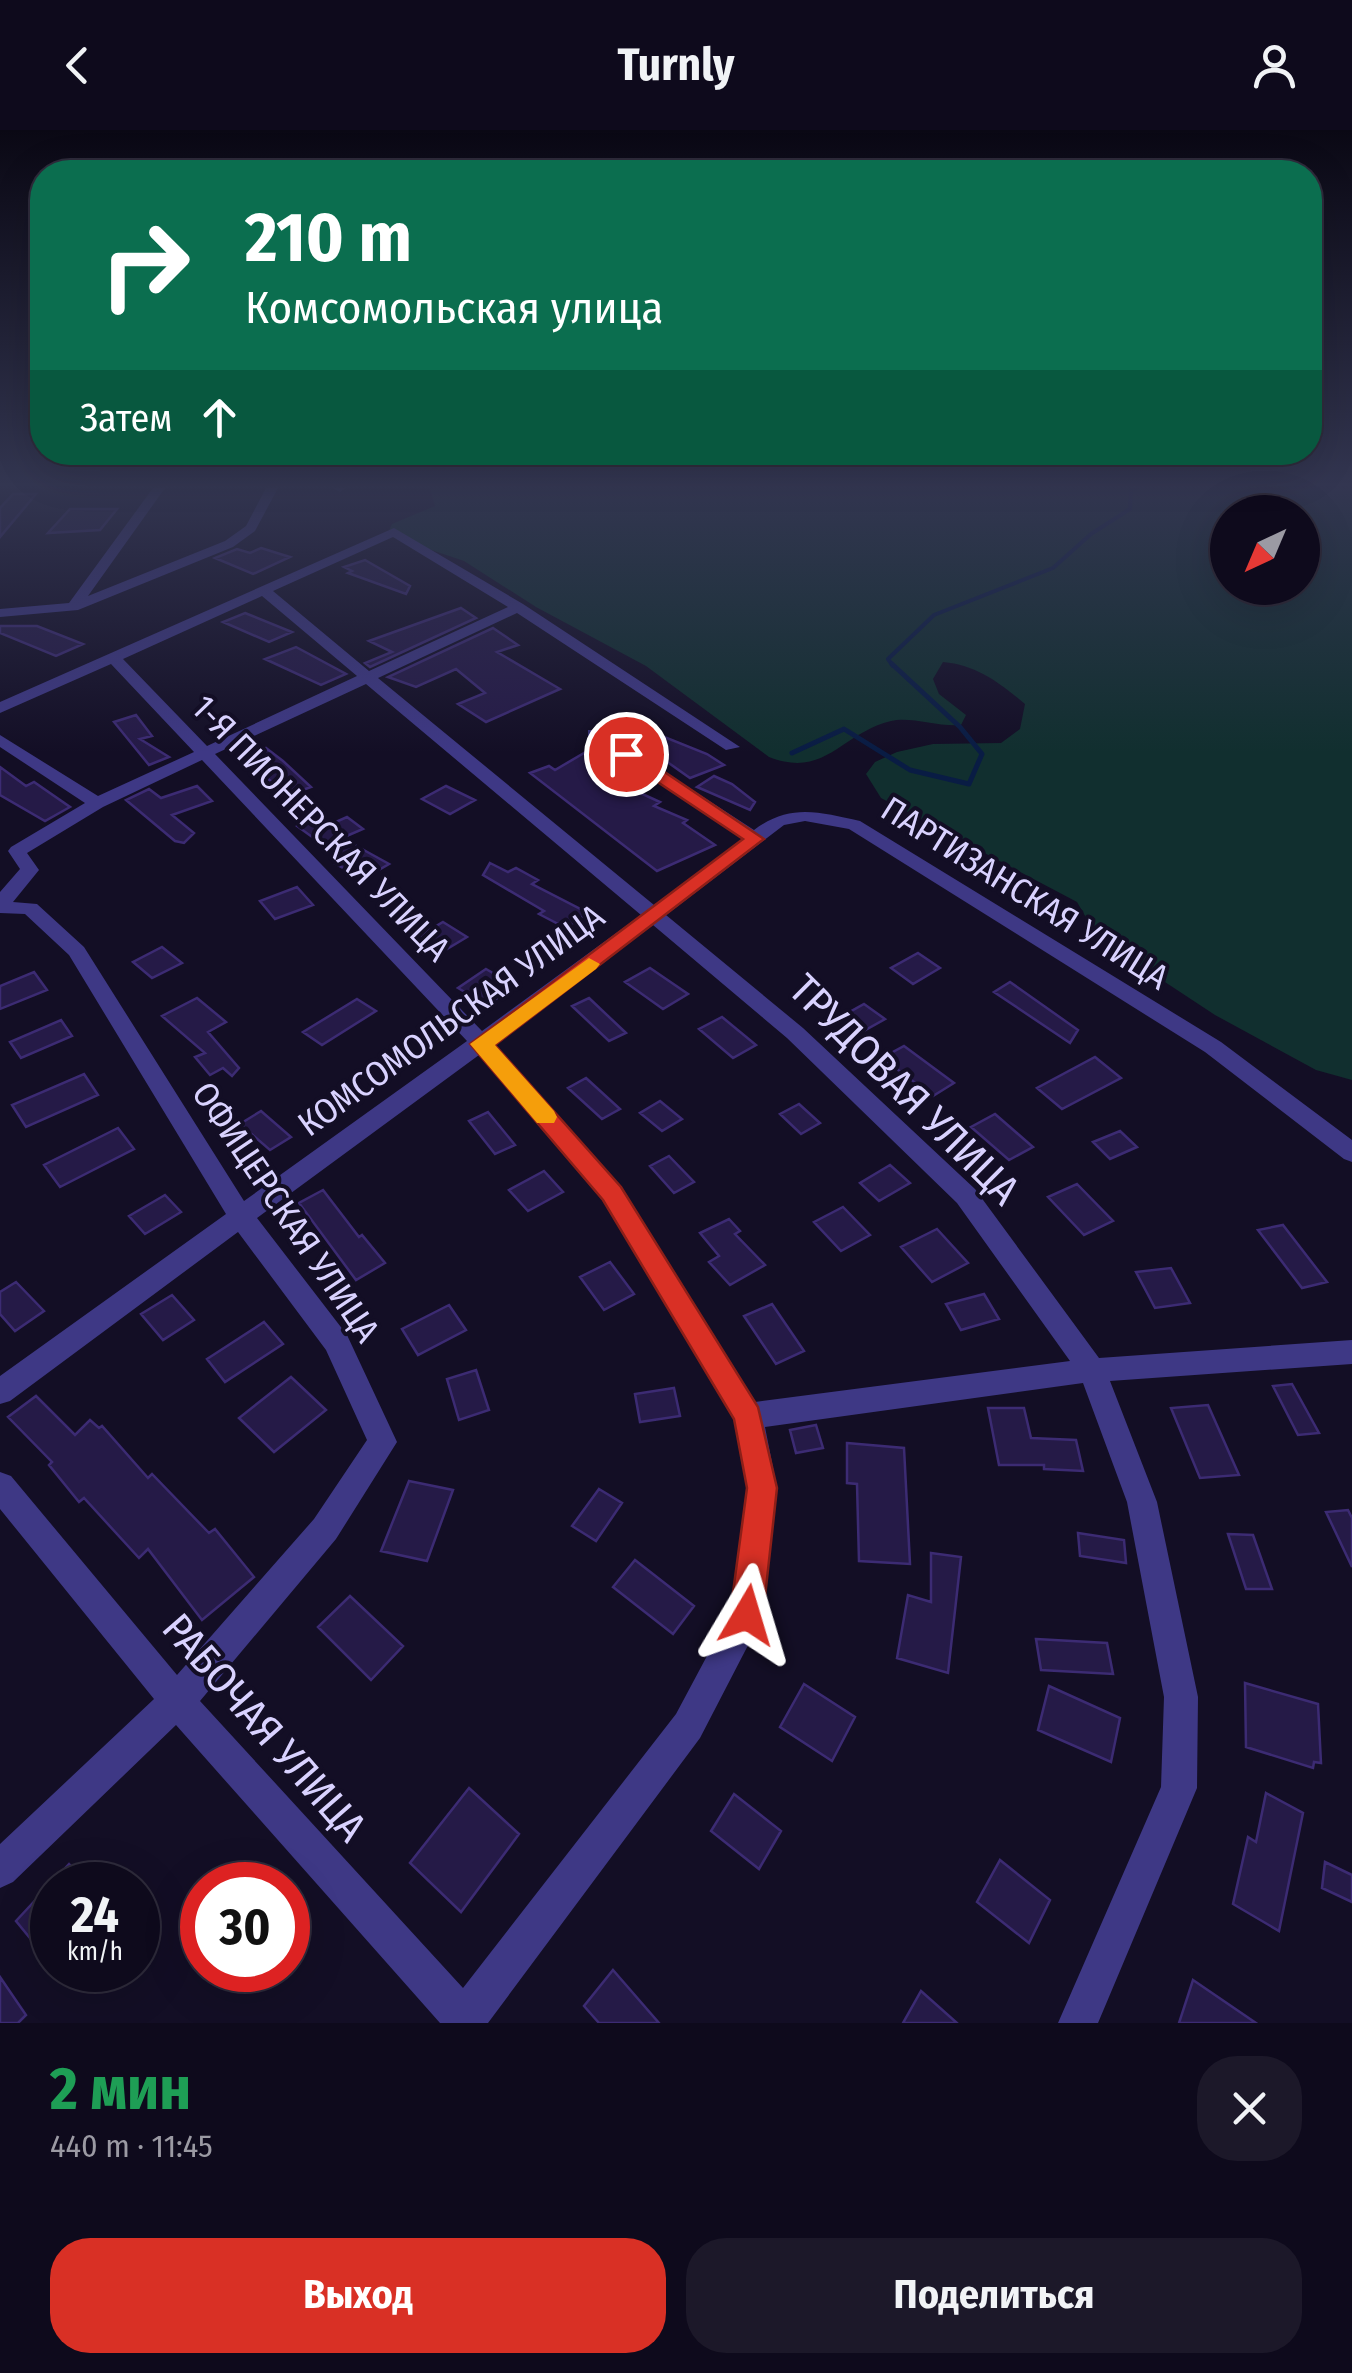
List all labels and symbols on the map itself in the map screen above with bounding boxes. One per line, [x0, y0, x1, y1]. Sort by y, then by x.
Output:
north arrow [1210, 495, 1320, 605]
street label: 1-Я ПИОНЕРСКАЯ УЛИЦА [183, 686, 459, 970]
pin [584, 712, 669, 797]
street label: ПАРТИЗАНСКАЯ УЛИЦА [874, 788, 1177, 999]
street label: КОМСОМОЛЬСКАЯ УЛИЦА [290, 895, 613, 1145]
street label: ТРУДОВАЯ УЛИЦА [779, 964, 1030, 1215]
street label: ОФИЦЕРСКАЯ УЛИЦА [183, 1074, 389, 1351]
position arrow [695, 1563, 799, 1667]
street label: РАБОЧАЯ УЛИЦА [152, 1604, 377, 1852]
speed limit sign: 30 [180, 1862, 310, 1992]

